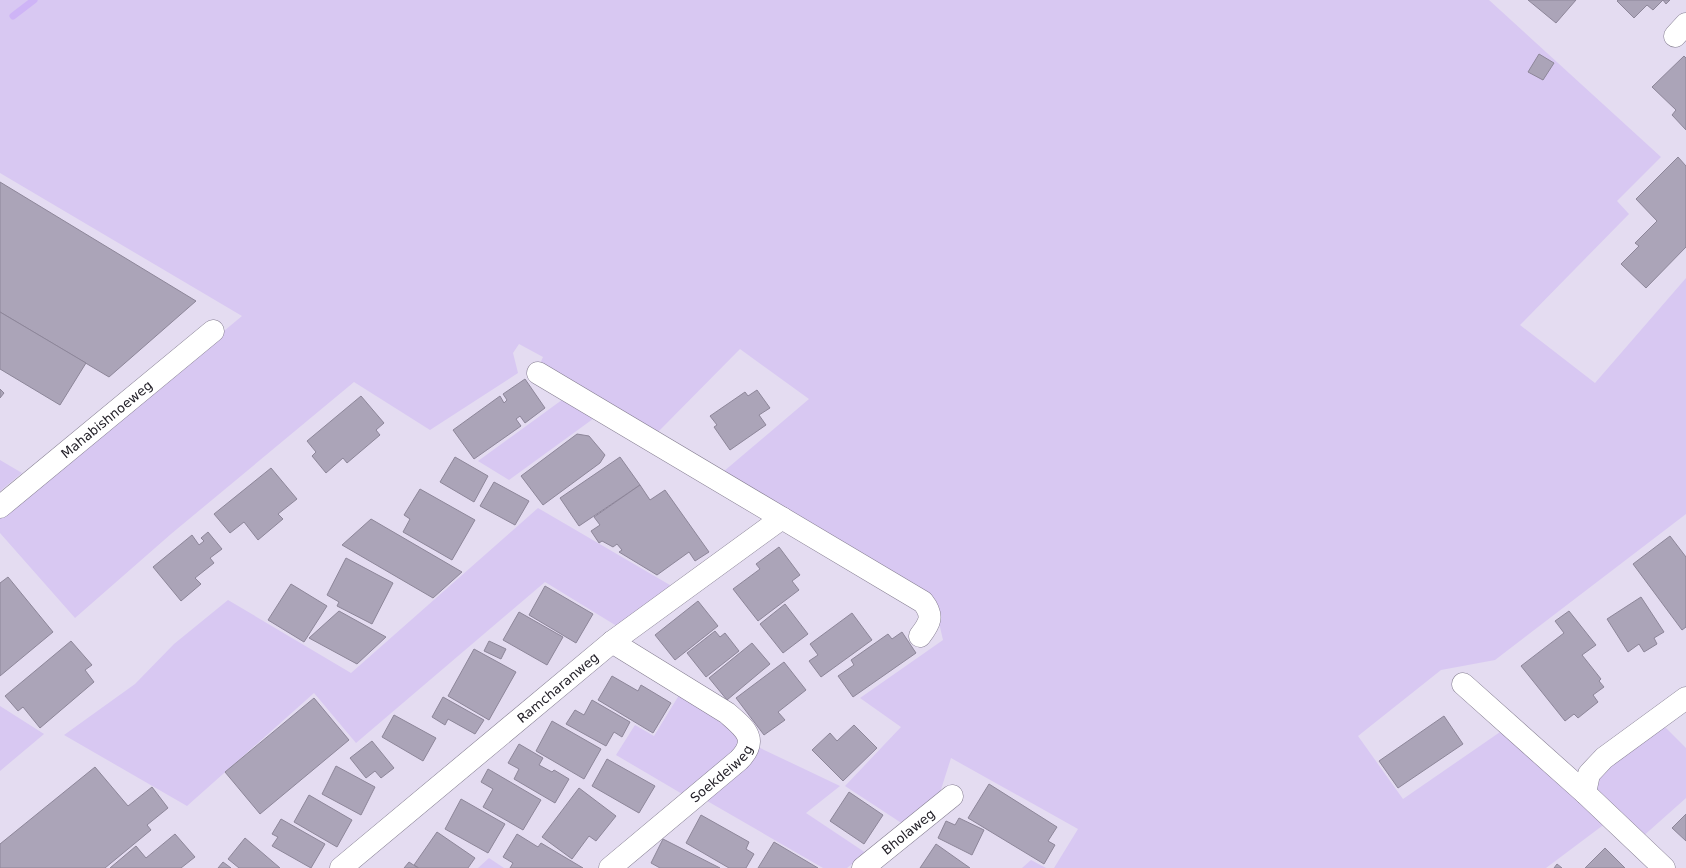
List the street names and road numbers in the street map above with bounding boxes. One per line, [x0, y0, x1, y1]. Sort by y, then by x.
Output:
street label: Mahabishnoeweg [58, 377, 155, 461]
street label: Ramcharanweg [514, 649, 601, 726]
street label: Soekdeiweg [687, 743, 755, 805]
street label: Bholaweg [879, 806, 938, 857]

